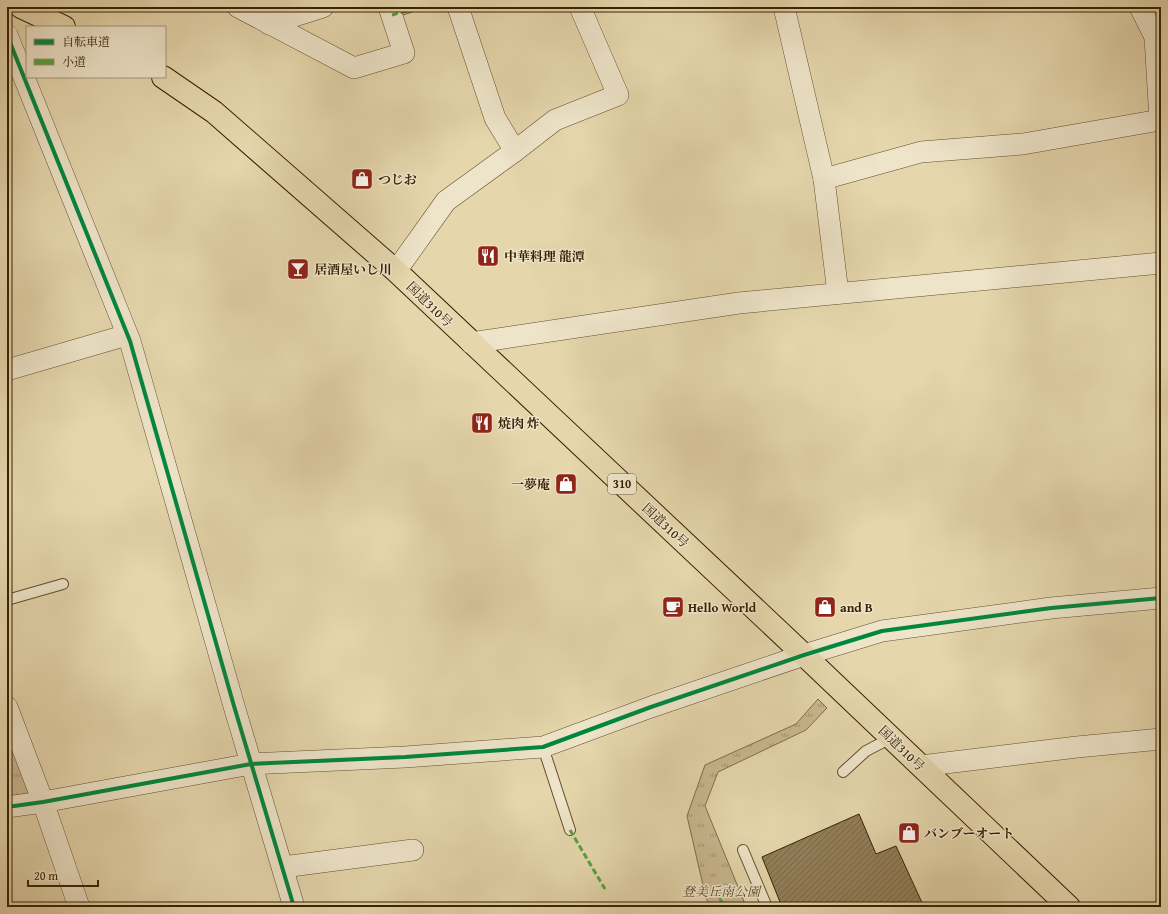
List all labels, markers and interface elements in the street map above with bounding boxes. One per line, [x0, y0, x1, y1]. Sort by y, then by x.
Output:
legend [26, 26, 166, 78]
text: 自転車道 [62, 33, 110, 50]
text: 小道 [62, 53, 86, 70]
shop icon: つじお [349, 166, 375, 192]
place label: つじお [378, 170, 417, 189]
restaurant icon: 中華料理 龍潭 [475, 243, 501, 269]
place label: 中華料理 龍潭 [504, 247, 585, 266]
bar icon: 居酒屋いし川 [285, 256, 311, 282]
place label: 居酒屋いし川 [314, 260, 392, 279]
street label: 国道310号 [402, 277, 457, 331]
restaurant icon: 焼肉 炸 [469, 410, 495, 436]
place label: 焼肉 炸 [498, 414, 540, 433]
shop icon: 一夢庵 [553, 471, 579, 497]
road number: 310 [608, 474, 636, 494]
place label: 一夢庵 [511, 475, 550, 494]
street label: 国道310号 [638, 499, 693, 552]
cafe icon: Hello World [660, 594, 686, 620]
shop icon: and B [812, 594, 838, 620]
place label: Hello World [688, 598, 757, 617]
place label: and B [840, 598, 873, 617]
street label: 国道310号 [874, 721, 929, 775]
shop icon: バンブーオート [896, 820, 922, 846]
place label: バンブーオート [924, 824, 1014, 843]
scale bar [28, 862, 98, 888]
text: 20 m [34, 867, 58, 884]
park label: 登美丘南公園 [682, 882, 762, 901]

